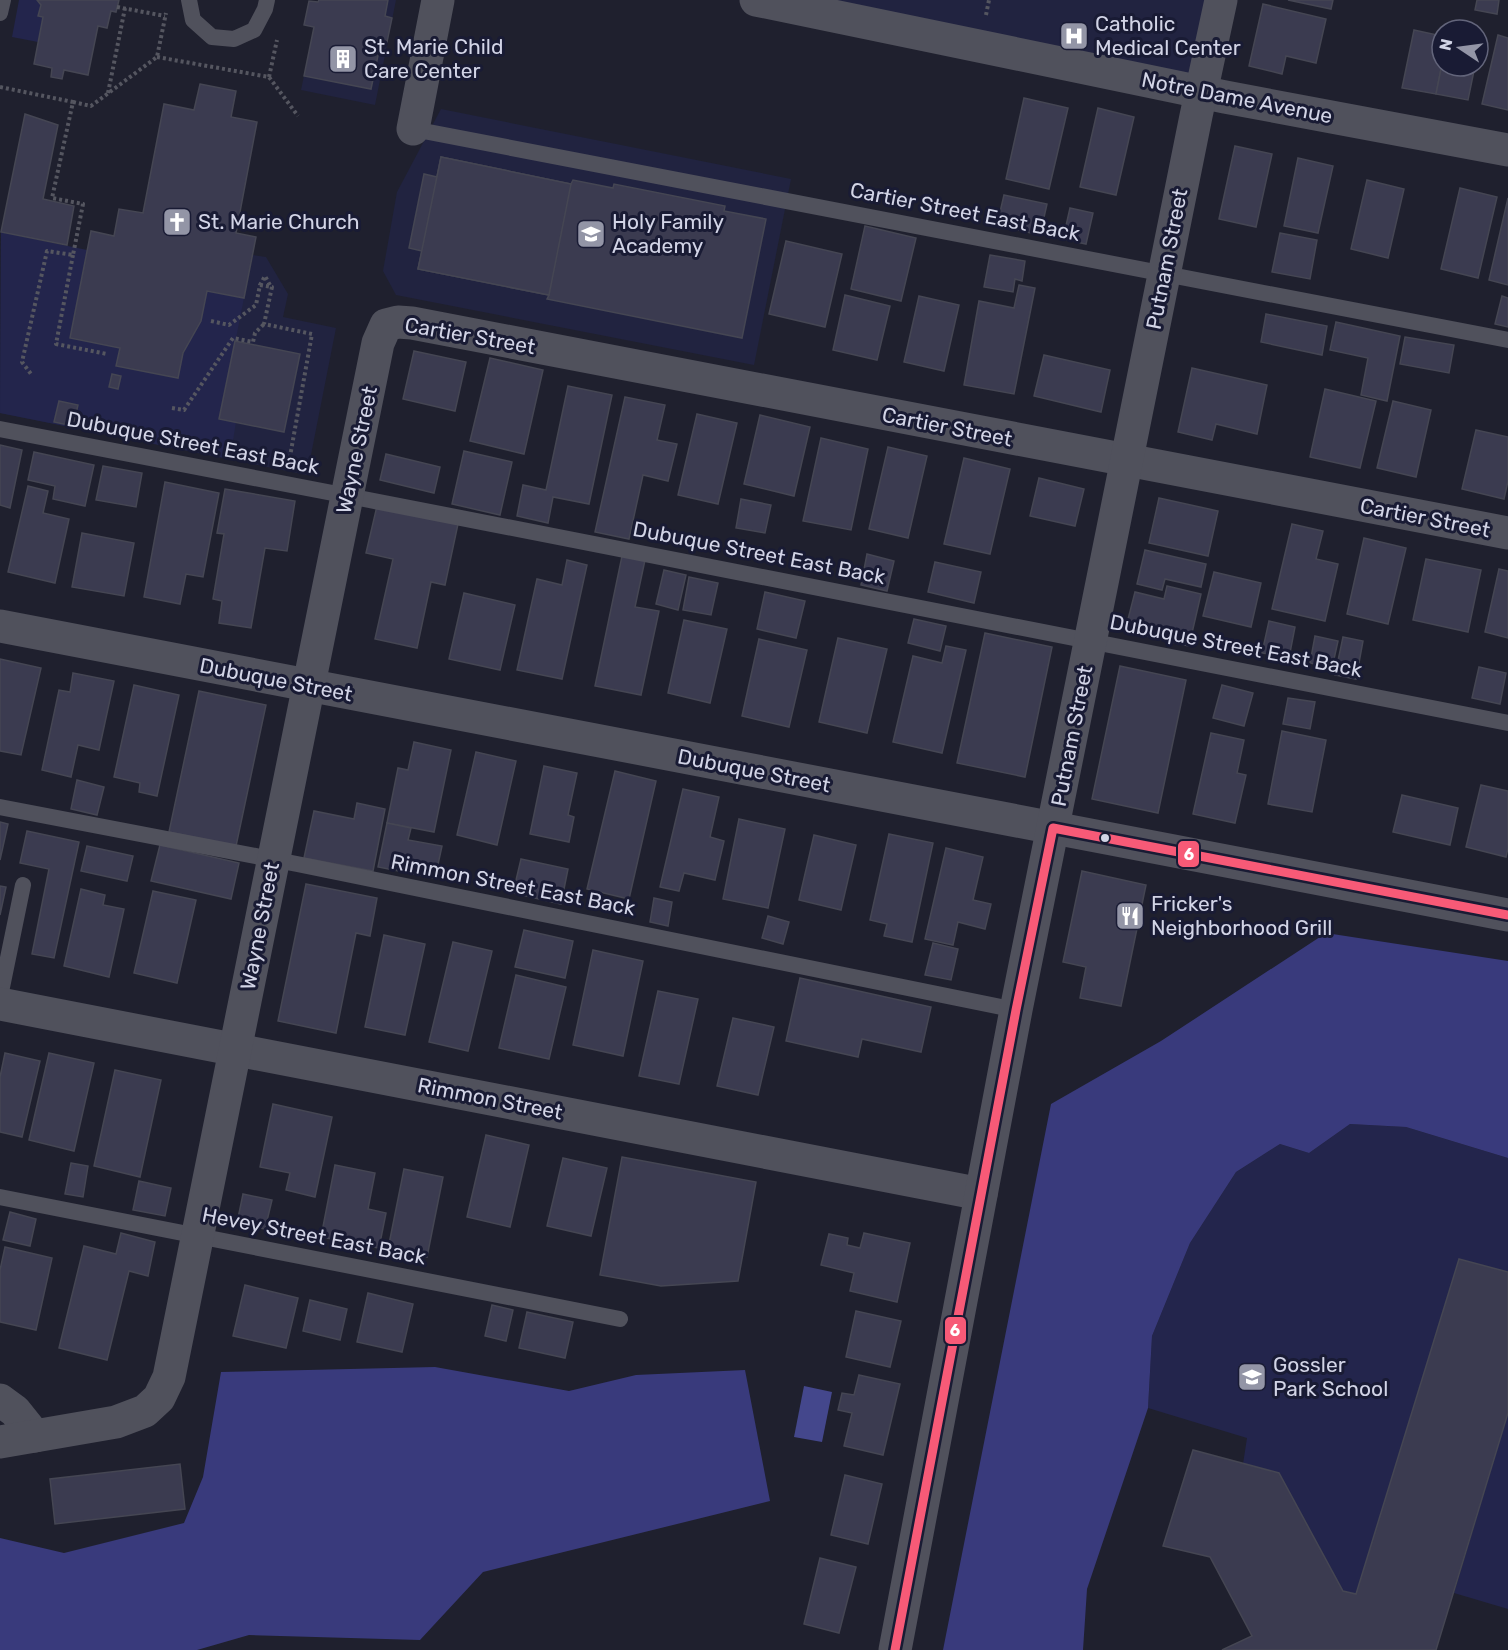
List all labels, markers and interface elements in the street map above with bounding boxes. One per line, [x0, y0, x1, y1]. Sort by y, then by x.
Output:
place label: Catholic Medical Center [1095, 11, 1241, 60]
north arrow [1430, 18, 1490, 78]
hospital icon: Catholic Medical Center [1058, 20, 1090, 52]
place label: St. Marie Child Care Center [364, 34, 503, 83]
text: N [1435, 37, 1456, 52]
building icon: St. Marie Child Care Center [327, 43, 359, 75]
street label: Notre Dame Avenue [1139, 67, 1335, 128]
street label: Cartier Street East Back [848, 177, 1082, 246]
street label: Putnam Street [1141, 186, 1192, 332]
church icon: St. Marie Church [161, 206, 193, 238]
place label: St. Marie Church [198, 209, 360, 234]
place label: Holy Family Academy [612, 209, 724, 258]
school or university icon: Holy Family Academy [575, 218, 607, 250]
street label: Cartier Street [403, 312, 537, 359]
street label: Wayne Street [331, 384, 382, 516]
street label: Cartier Street [880, 402, 1014, 451]
street label: Dubuque Street East Back [65, 406, 322, 479]
street label: Cartier Street [1358, 493, 1492, 542]
street label: Dubuque Street East Back [631, 516, 888, 589]
street label: Dubuque Street East Back [1108, 609, 1365, 682]
street label: Dubuque Street [198, 652, 355, 707]
street label: Putnam Street [1046, 663, 1097, 809]
street label: Dubuque Street [676, 743, 833, 798]
unlabelled marker [1099, 832, 1111, 844]
line badge: 6 [1177, 840, 1200, 868]
text: 6 [1184, 845, 1194, 864]
street label: Rimmon Street East Back [389, 849, 638, 921]
street label: Wayne Street [235, 860, 284, 992]
place label: Fricker's Neighborhood Grill [1151, 891, 1332, 940]
restaurant icon: Fricker's Neighborhood Grill [1114, 900, 1146, 932]
street label: Rimmon Street [416, 1072, 565, 1125]
street label: Hevey Street East Back [200, 1202, 428, 1270]
line badge: 6 [944, 1316, 967, 1345]
text: 6 [950, 1321, 960, 1340]
place label: Gossler Park School [1273, 1352, 1388, 1401]
school or university icon: Gossler Park School [1236, 1361, 1268, 1393]

